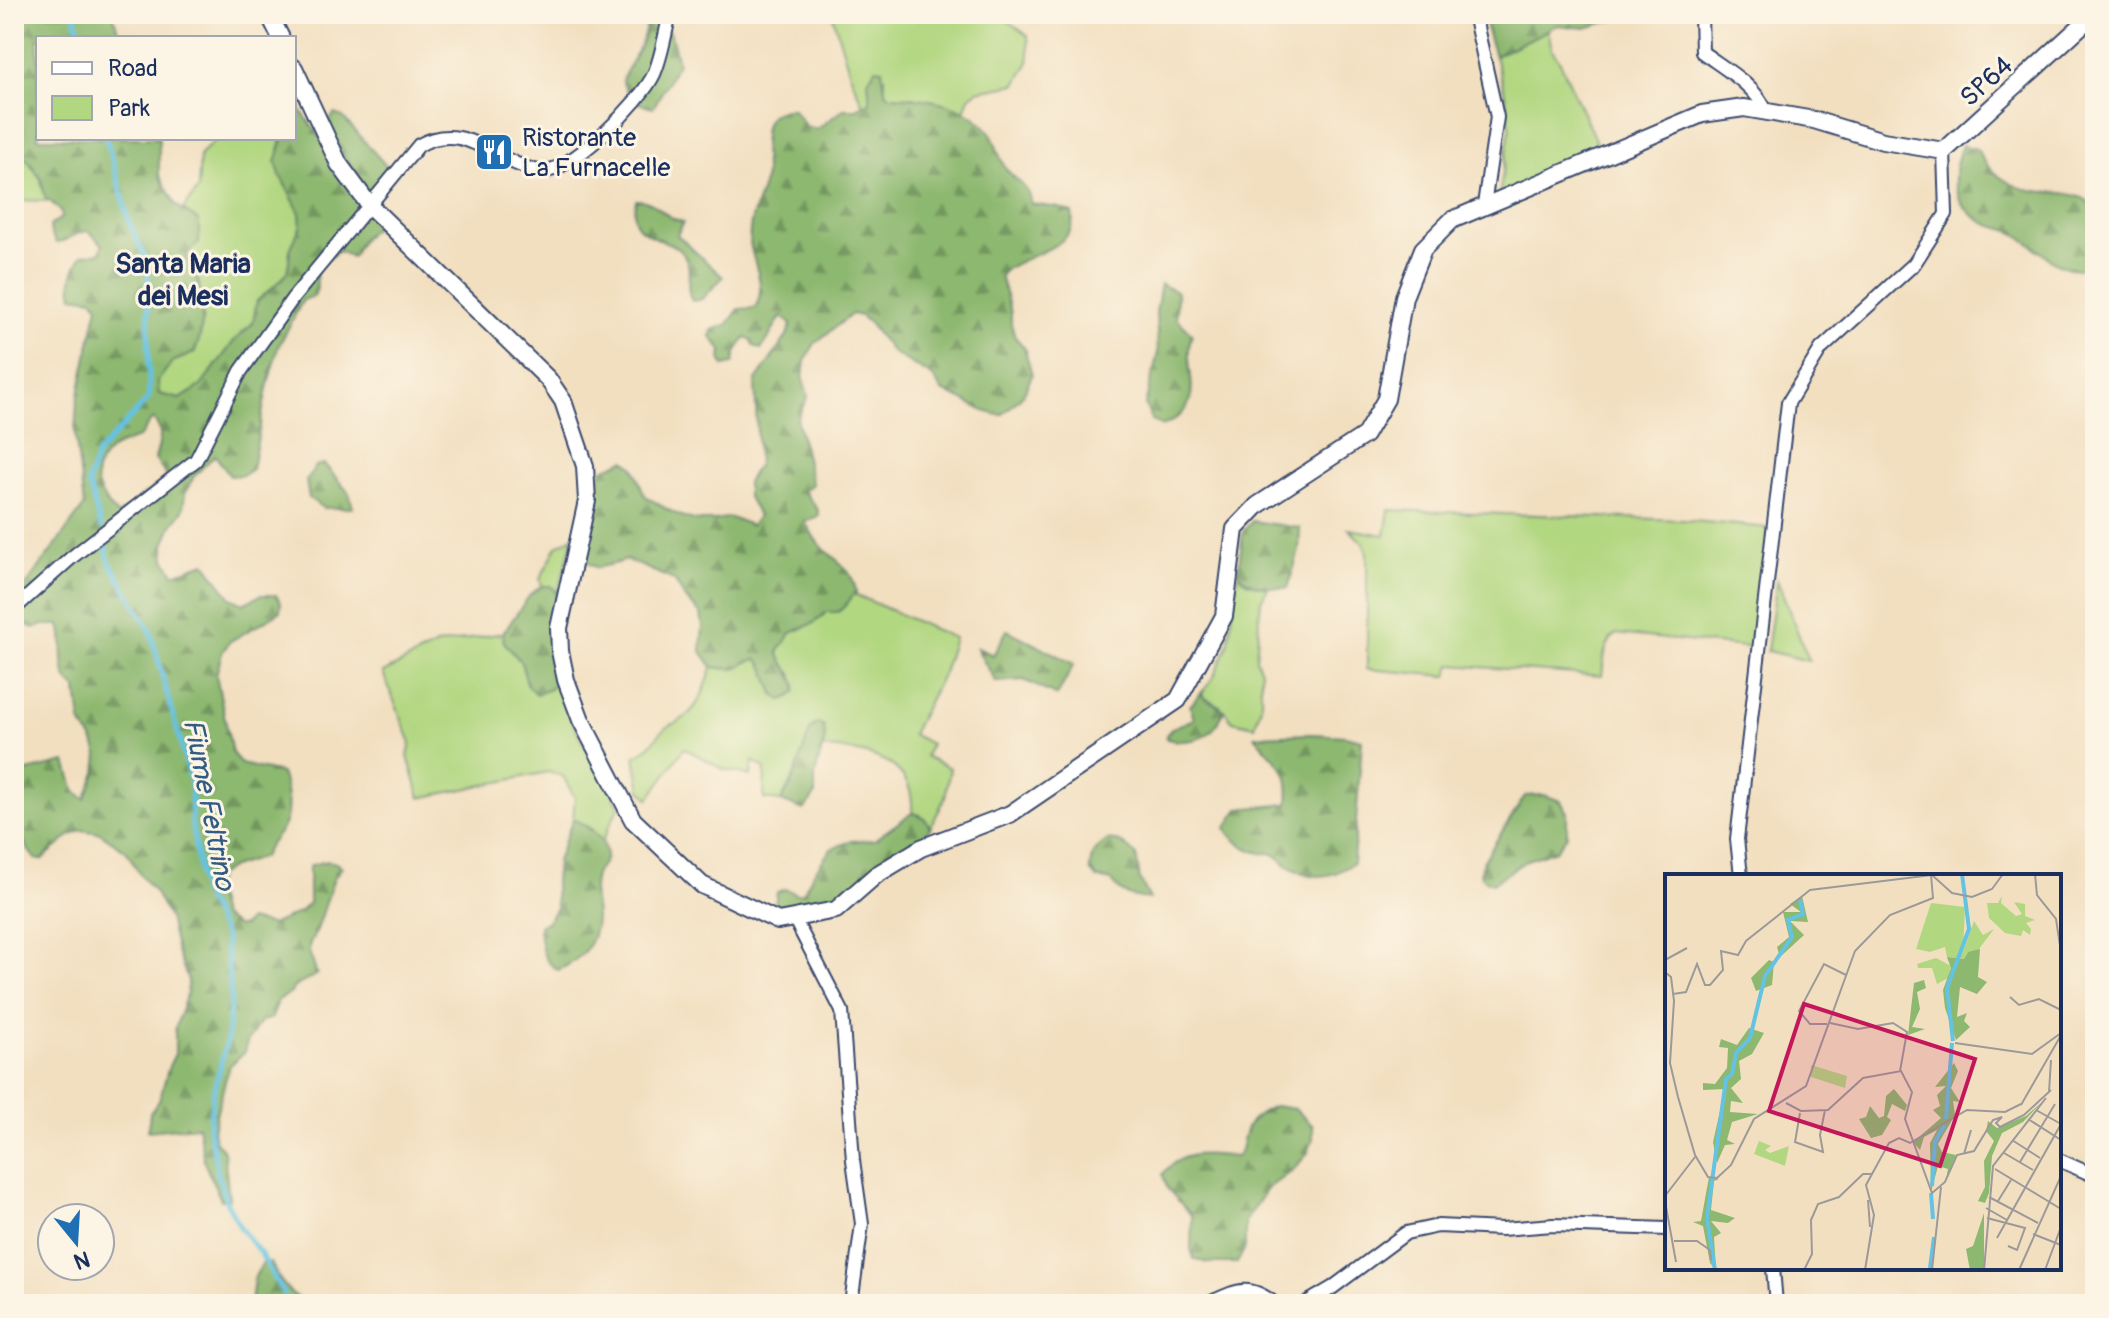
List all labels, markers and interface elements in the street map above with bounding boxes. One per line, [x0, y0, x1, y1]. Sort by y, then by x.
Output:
legend [36, 36, 296, 140]
street label: SP64 [1954, 50, 2020, 114]
text: Road [108, 54, 158, 83]
text: Park [108, 94, 150, 123]
place label: Ristorante La Furnacelle [522, 122, 671, 184]
restaurant icon: Ristorante La Furnacelle [473, 131, 515, 173]
district label: Santa Maria dei Mesi [115, 247, 251, 314]
water label: Fiume Feltrino [175, 716, 243, 895]
inset map [1665, 874, 2061, 1270]
north arrow [36, 1202, 116, 1282]
text: N [70, 1244, 93, 1276]

